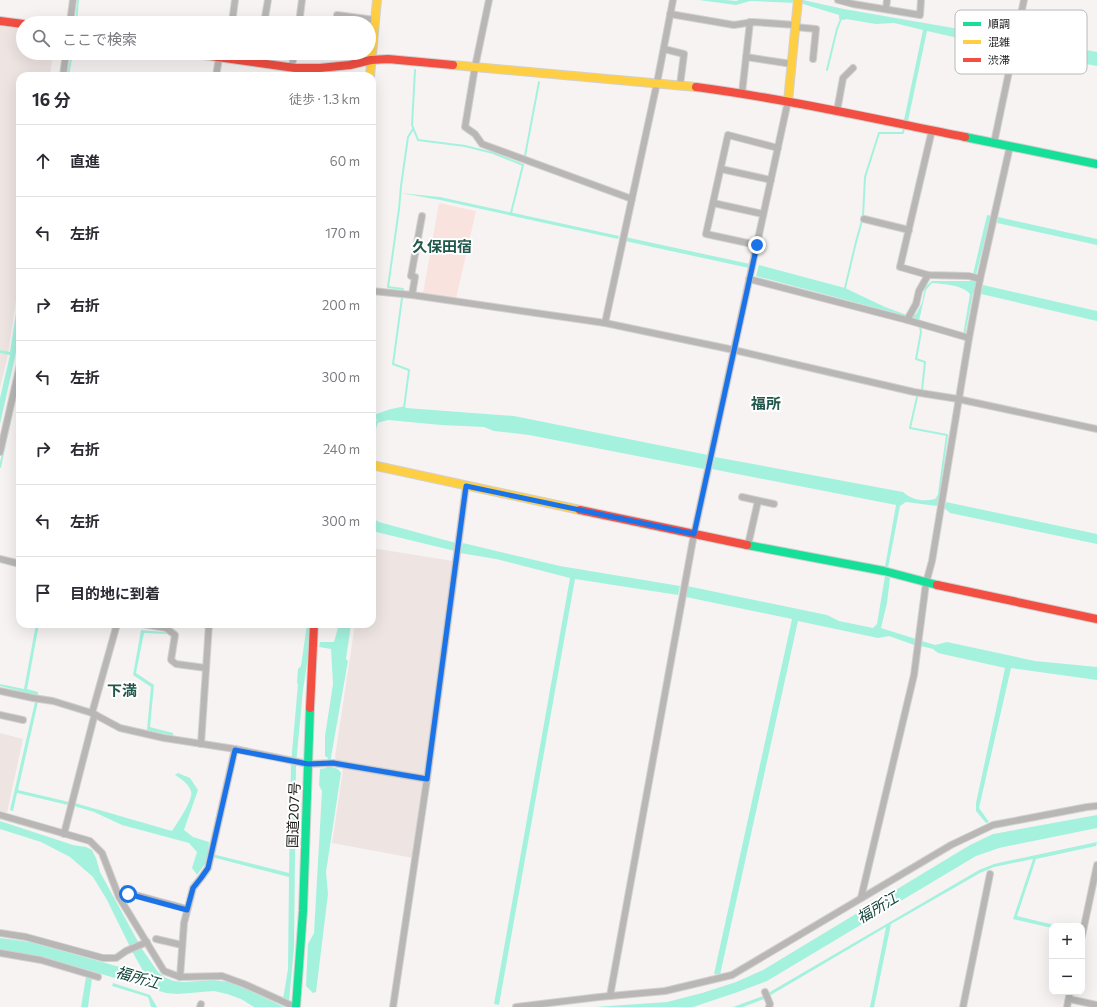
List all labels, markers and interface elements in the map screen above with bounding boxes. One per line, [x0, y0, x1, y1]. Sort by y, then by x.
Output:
legend [955, 10, 1087, 74]
search box [16, 16, 376, 60]
text: 順調 [988, 17, 1010, 30]
icon: search [30, 27, 52, 49]
text: ここで検索 [62, 30, 137, 48]
text: 混雑 [988, 35, 1010, 48]
text: 渋滞 [988, 53, 1010, 66]
text: 16 分 [32, 89, 70, 110]
text: 徒歩 · 1.3 km [289, 91, 360, 107]
icon: ahead [32, 150, 54, 172]
text: 直進 [70, 152, 100, 170]
text: 60 m [330, 153, 360, 169]
icon: left [32, 222, 54, 244]
text: 左折 [70, 224, 100, 242]
text: 170 m [325, 225, 360, 241]
route end [748, 236, 766, 254]
district label: 久保田宿 [412, 237, 472, 255]
icon: right [32, 294, 54, 316]
text: 右折 [70, 296, 100, 314]
text: 200 m [322, 297, 360, 313]
icon: left [32, 366, 54, 388]
text: 左折 [70, 368, 100, 386]
text: 300 m [322, 369, 360, 385]
district label: 福所 [750, 394, 781, 412]
icon: right [32, 438, 54, 460]
text: 右折 [70, 440, 100, 458]
text: 240 m [323, 441, 360, 457]
icon: left [32, 510, 54, 532]
text: 左折 [70, 512, 100, 530]
text: 300 m [322, 513, 360, 529]
icon: arrive [32, 582, 54, 604]
text: 目的地に到着 [70, 584, 160, 602]
district label: 下満 [107, 681, 137, 699]
street label: 国道207号 [283, 782, 303, 848]
route start [119, 885, 137, 903]
water label: 福所江 [853, 887, 903, 926]
map controls [1049, 923, 1085, 995]
button: + [1049, 923, 1085, 959]
button: − [1049, 959, 1085, 995]
water label: 福所江 [114, 962, 164, 992]

